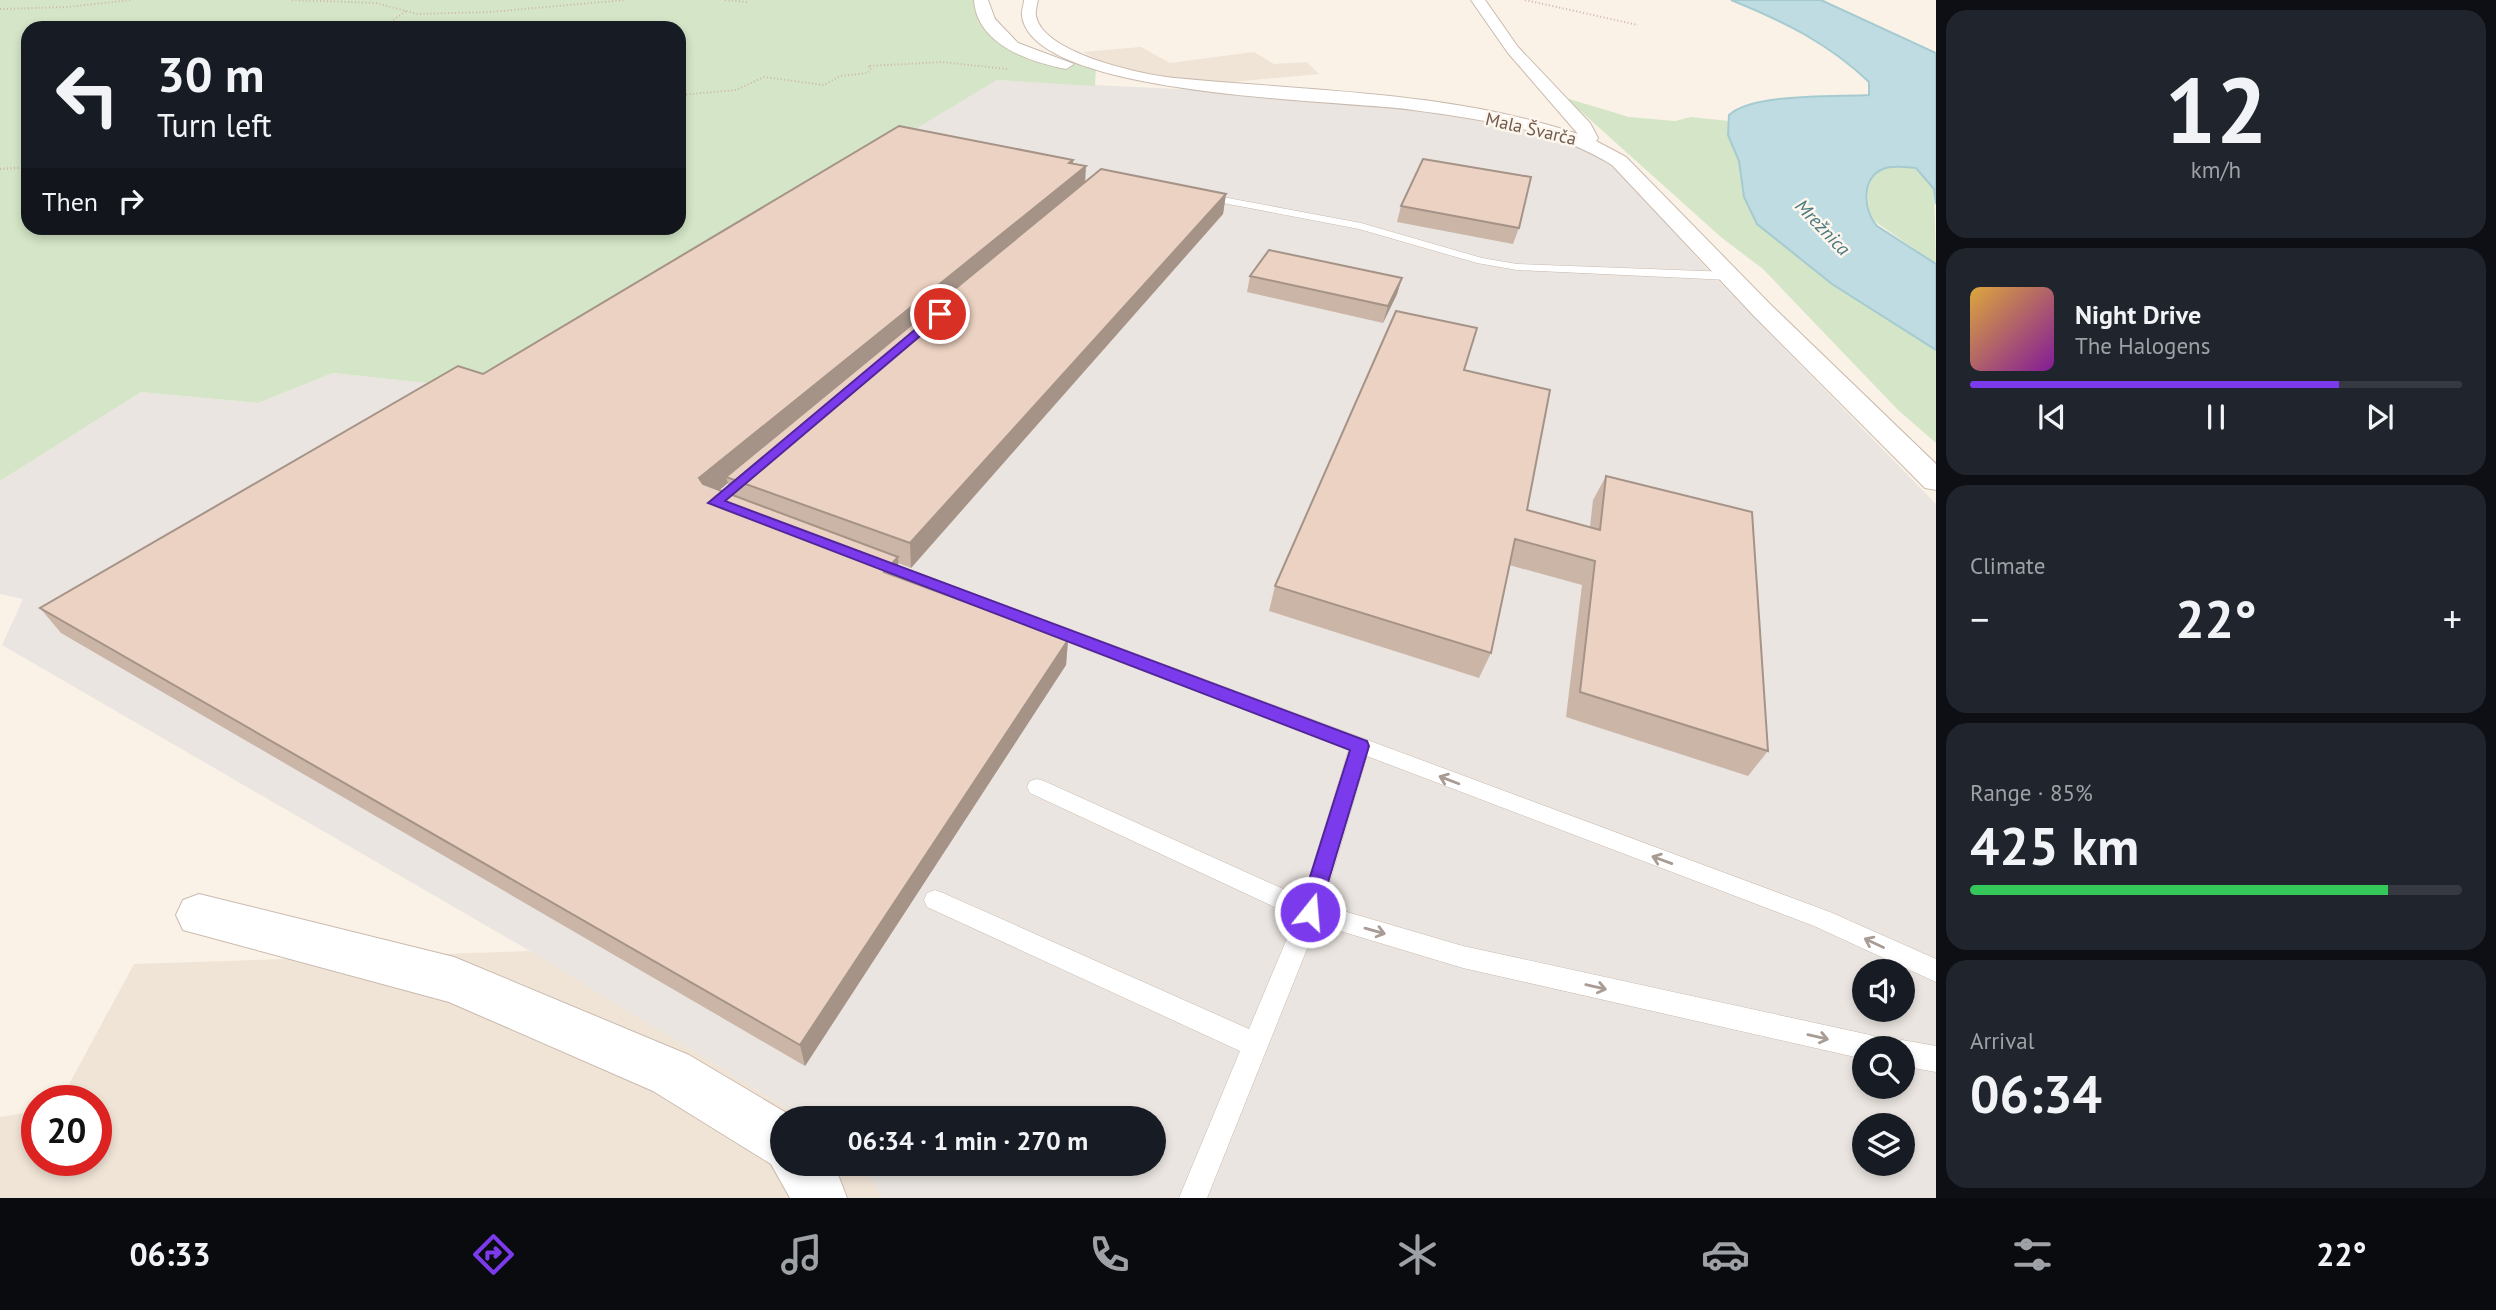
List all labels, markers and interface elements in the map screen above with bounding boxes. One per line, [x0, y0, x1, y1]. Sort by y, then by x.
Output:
text: 30 m [157, 42, 264, 106]
icon: left [42, 49, 133, 140]
text: 12 [2164, 50, 2268, 168]
text: Turn left [157, 104, 272, 146]
street label: Mala Švarča [1483, 107, 1579, 150]
text: km/h [2191, 155, 2241, 184]
icon: right [112, 182, 150, 220]
text: Then [42, 185, 98, 218]
water label: Mrežnica [1790, 194, 1856, 261]
pin [910, 284, 970, 344]
icon: arrive [921, 295, 959, 333]
text: Night Drive [2075, 298, 2201, 331]
text: The Halogens [2075, 331, 2210, 360]
icon: previous [2033, 398, 2071, 436]
icon: pause [2197, 398, 2235, 436]
icon: next [2361, 398, 2399, 436]
text: Climate [1970, 551, 2045, 580]
text: 22° [2175, 585, 2257, 652]
text: − [1970, 594, 1989, 643]
text: + [2443, 594, 2462, 643]
one-way arrow [1439, 772, 1461, 785]
text: Range · 85% [1970, 778, 2093, 807]
text: 425 km [1970, 812, 2139, 879]
one-way arrow [1652, 853, 1674, 865]
position arrow [1273, 875, 1347, 949]
one-way arrow [1364, 926, 1386, 939]
one-way arrow [1864, 936, 1885, 949]
map controls [1852, 959, 1915, 1176]
button: sound [1852, 959, 1915, 1022]
one-way arrow [1584, 981, 1607, 994]
text: Arrival [1970, 1026, 2034, 1055]
one-way arrow [1806, 1031, 1829, 1044]
button: search [1852, 1036, 1915, 1099]
text: 06:34 [1970, 1060, 2102, 1127]
speed limit sign: 20 [21, 1085, 112, 1176]
button: layers [1852, 1113, 1915, 1176]
text: 06:34 · 1 min · 270 m [848, 1124, 1088, 1157]
icon: directions [469, 1230, 518, 1279]
icon: music [777, 1230, 826, 1279]
icon: phone [1085, 1230, 1134, 1279]
icon: climate [1393, 1230, 1442, 1279]
icon: car [1701, 1230, 1750, 1279]
icon: filters [2008, 1230, 2057, 1279]
text: 06:33 [129, 1233, 211, 1275]
text: 22° [2316, 1233, 2367, 1275]

